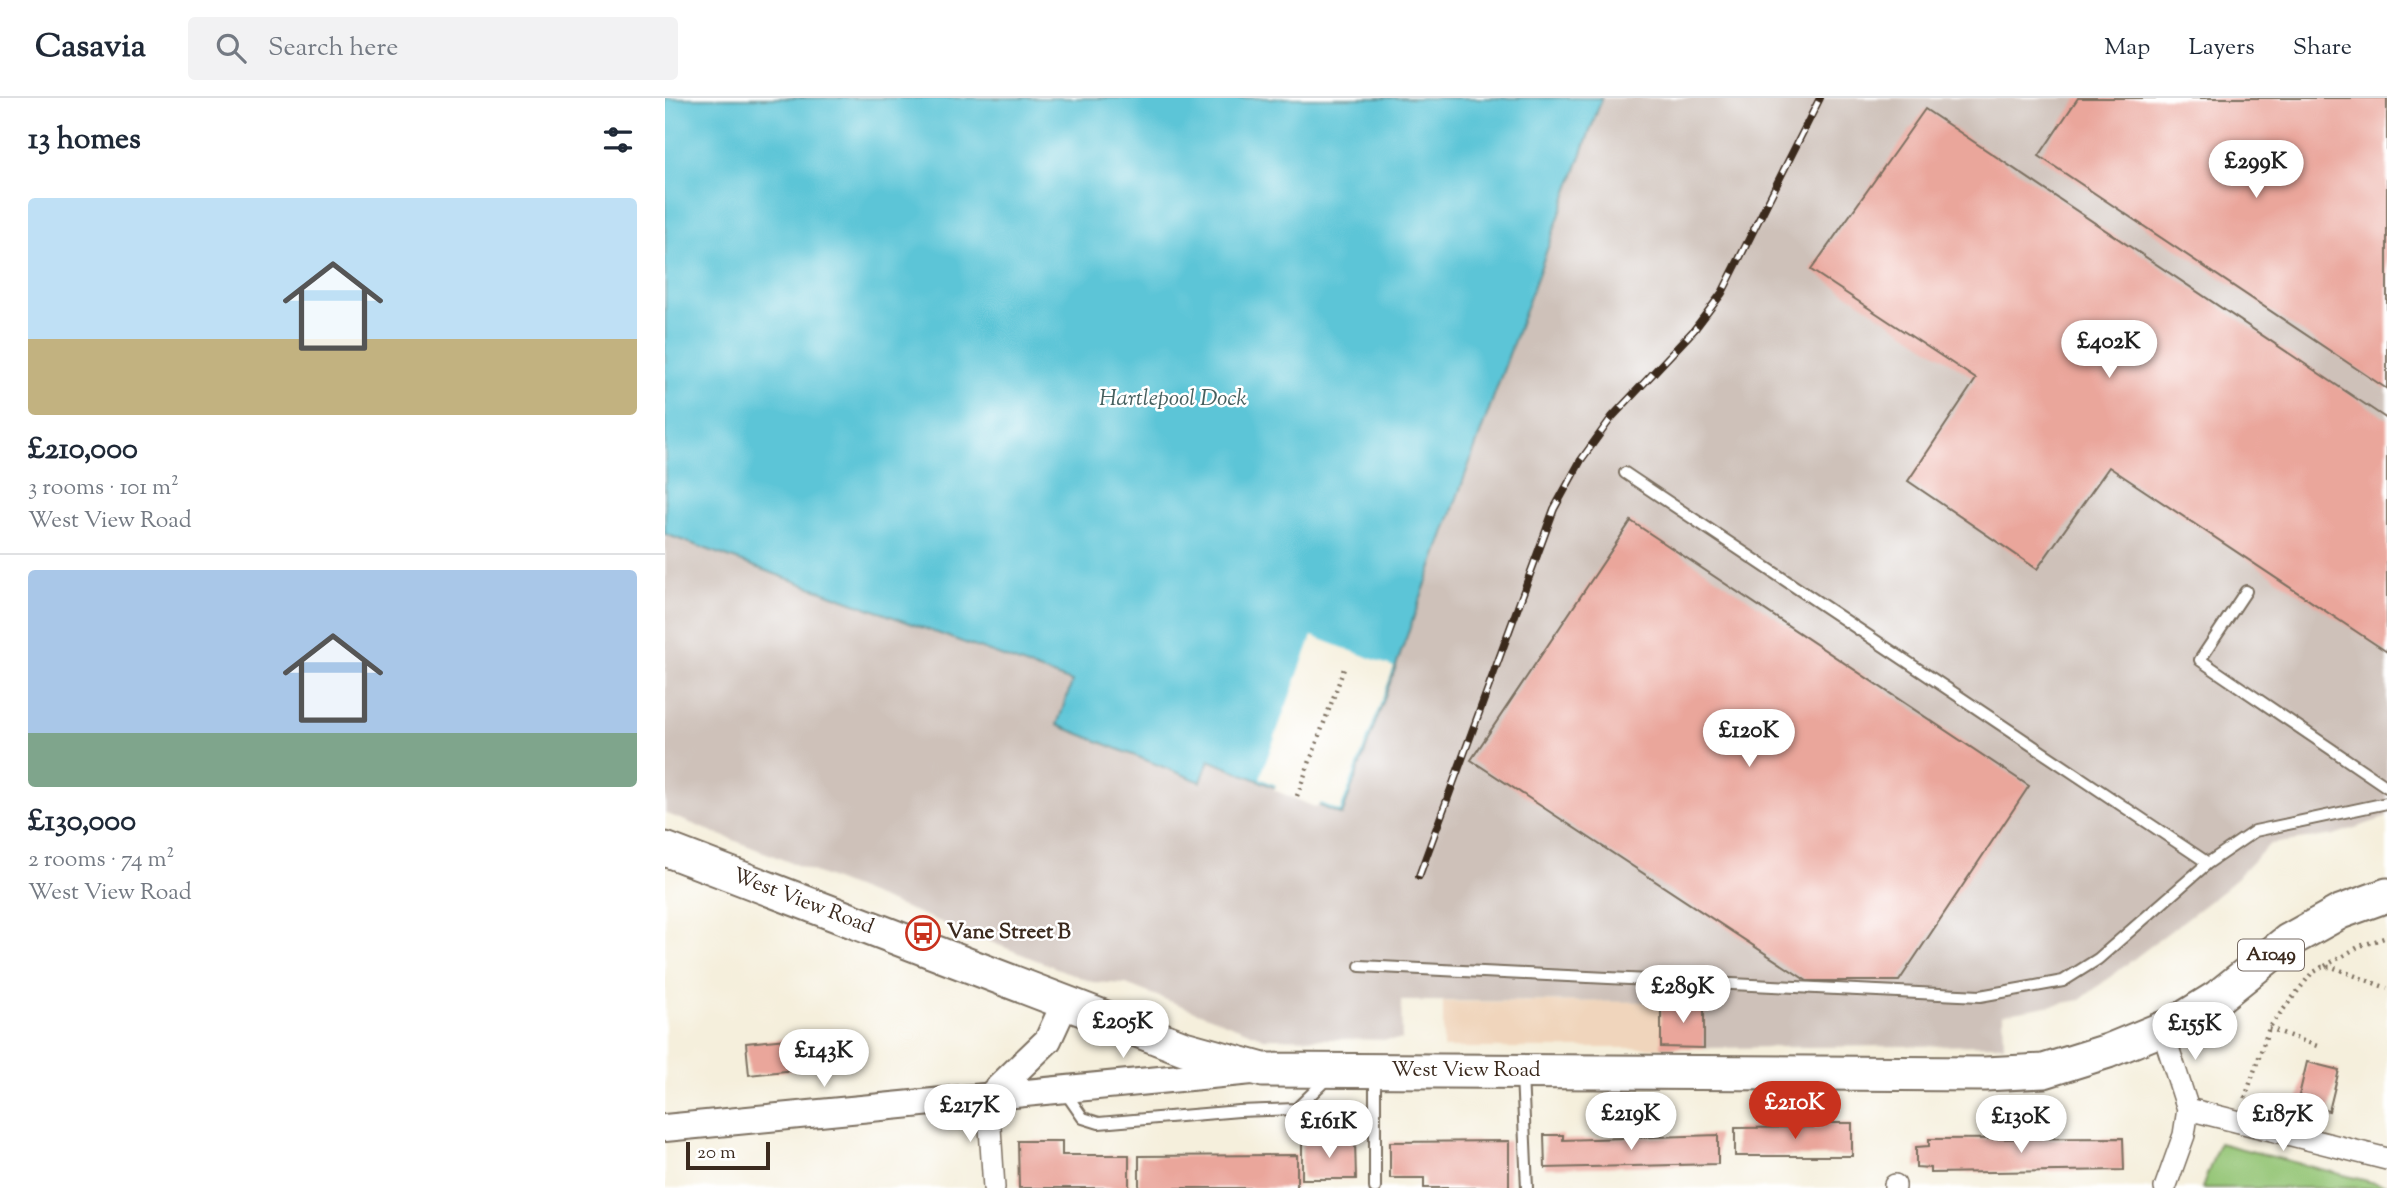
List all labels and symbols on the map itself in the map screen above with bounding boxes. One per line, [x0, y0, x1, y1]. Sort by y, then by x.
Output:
pin: £299K [2207, 140, 2305, 200]
pin: £402K [2060, 320, 2158, 380]
water label: Hartlepool Dock [1099, 383, 1247, 416]
pin: £120K [1700, 710, 1798, 769]
street label: West View Road [728, 861, 878, 943]
bus stop icon: Vane Street B [904, 914, 942, 952]
place label: Vane Street B [947, 918, 1072, 948]
road number: A1049 [2238, 940, 2304, 970]
pin: £289K [1634, 965, 1732, 1025]
pin: £205K [1074, 1000, 1172, 1060]
pin: £155K [2146, 1002, 2244, 1062]
pin: £143K [775, 1030, 873, 1089]
street label: West View Road [1391, 1056, 1541, 1086]
pin: £210K [1746, 1082, 1844, 1141]
pin: £217K [921, 1084, 1019, 1144]
pin: £219K [1582, 1093, 1680, 1152]
pin: £187K [2234, 1094, 2332, 1153]
pin: £130K [1972, 1096, 2070, 1155]
pin: £161K [1280, 1100, 1378, 1160]
scale bar [686, 1139, 770, 1171]

